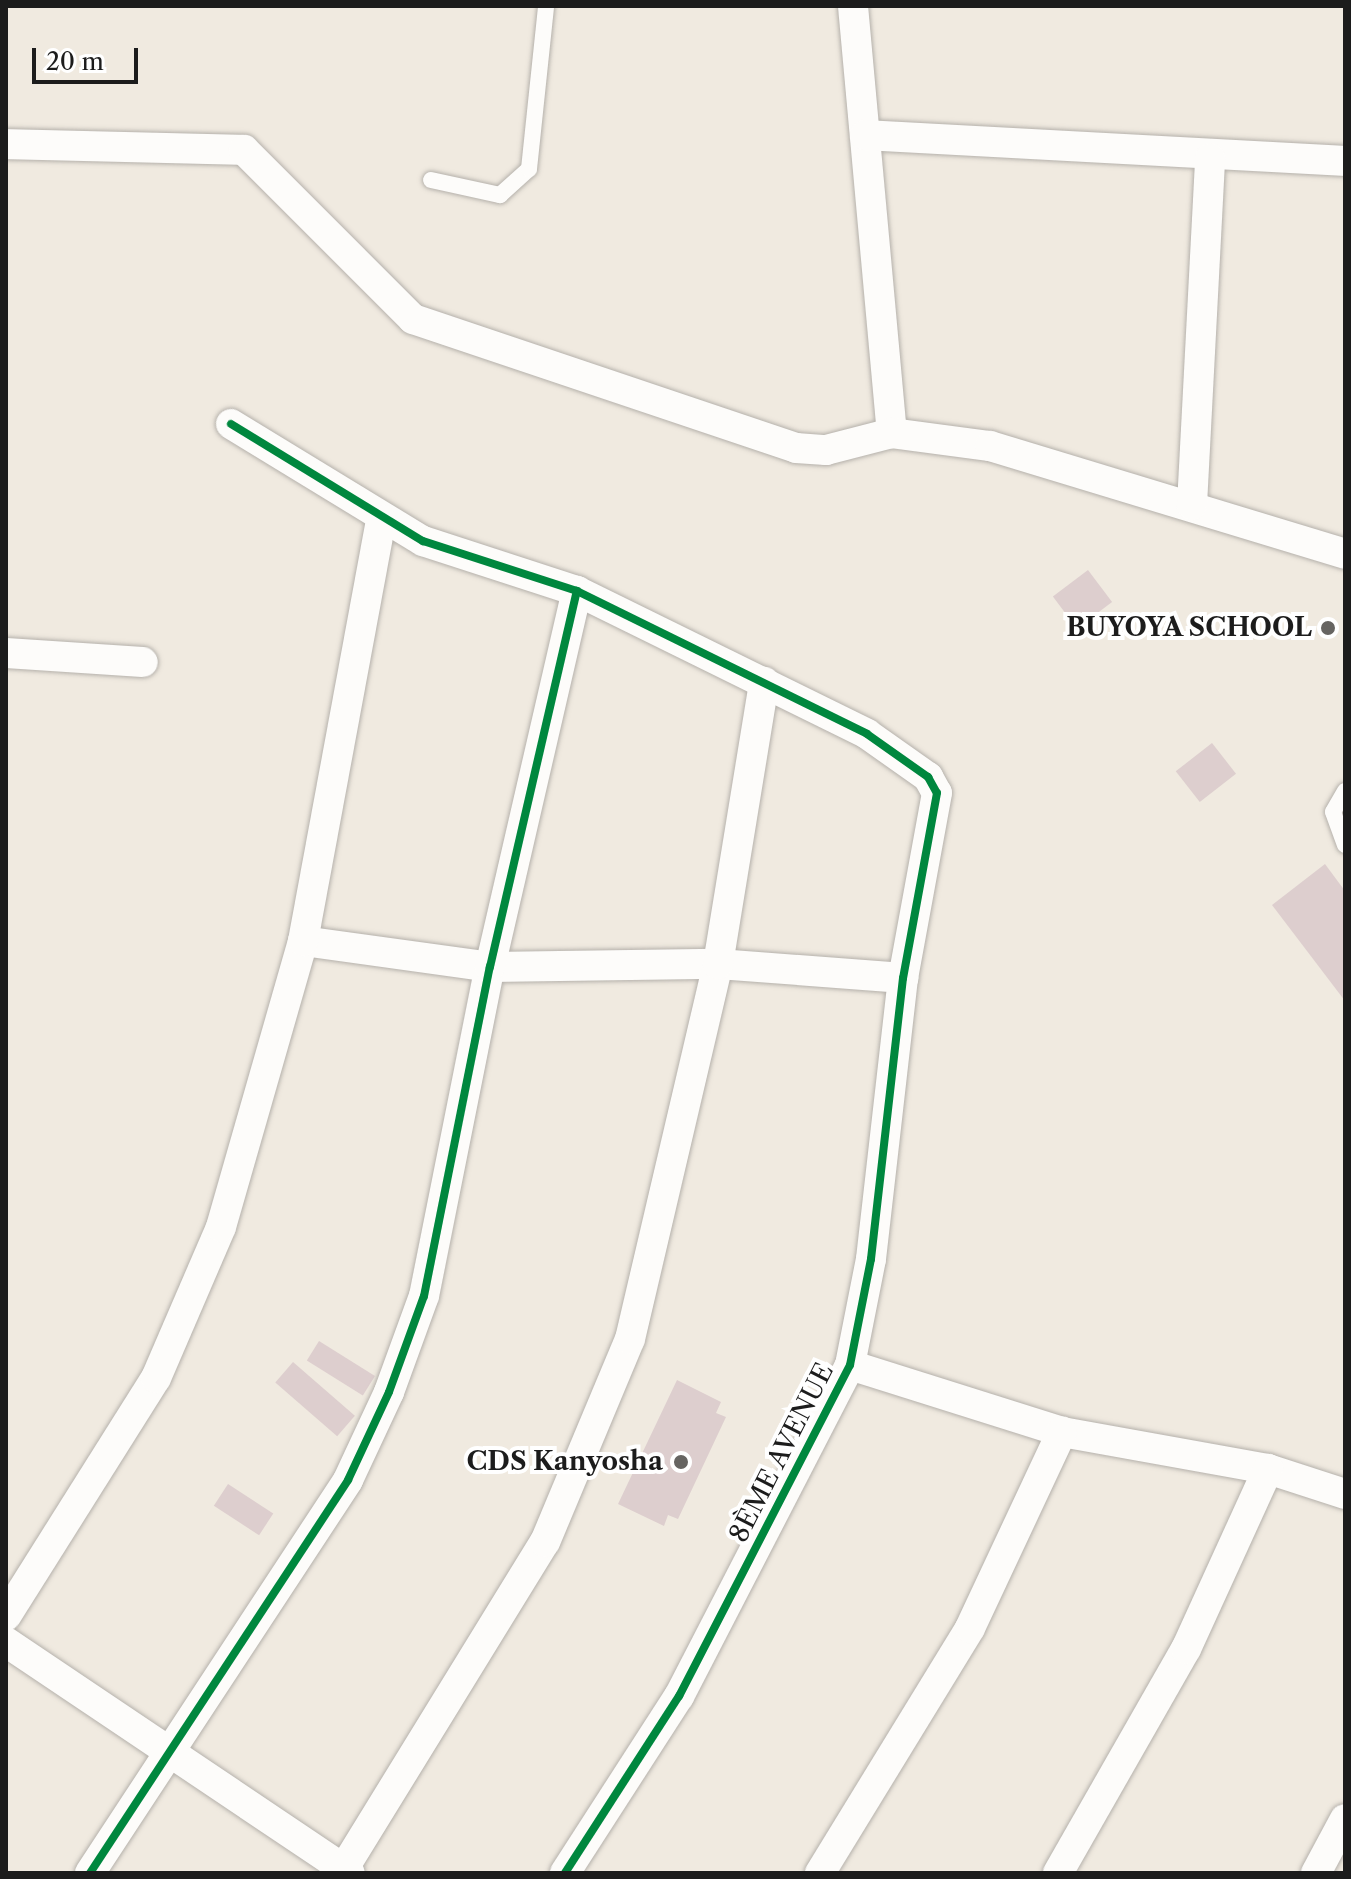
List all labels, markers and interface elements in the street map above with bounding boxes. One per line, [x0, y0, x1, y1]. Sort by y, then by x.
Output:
scale bar [36, 32, 142, 82]
text: 20 m [46, 47, 104, 76]
place label: BUYOYA SCHOOL [1065, 612, 1312, 644]
marker: BUYOYA SCHOOL [1319, 619, 1337, 637]
street label: 8ÈME AVENUE [723, 1358, 841, 1548]
place label: CDS Kanyosha [466, 1446, 663, 1478]
marker: CDS Kanyosha [670, 1451, 692, 1473]

